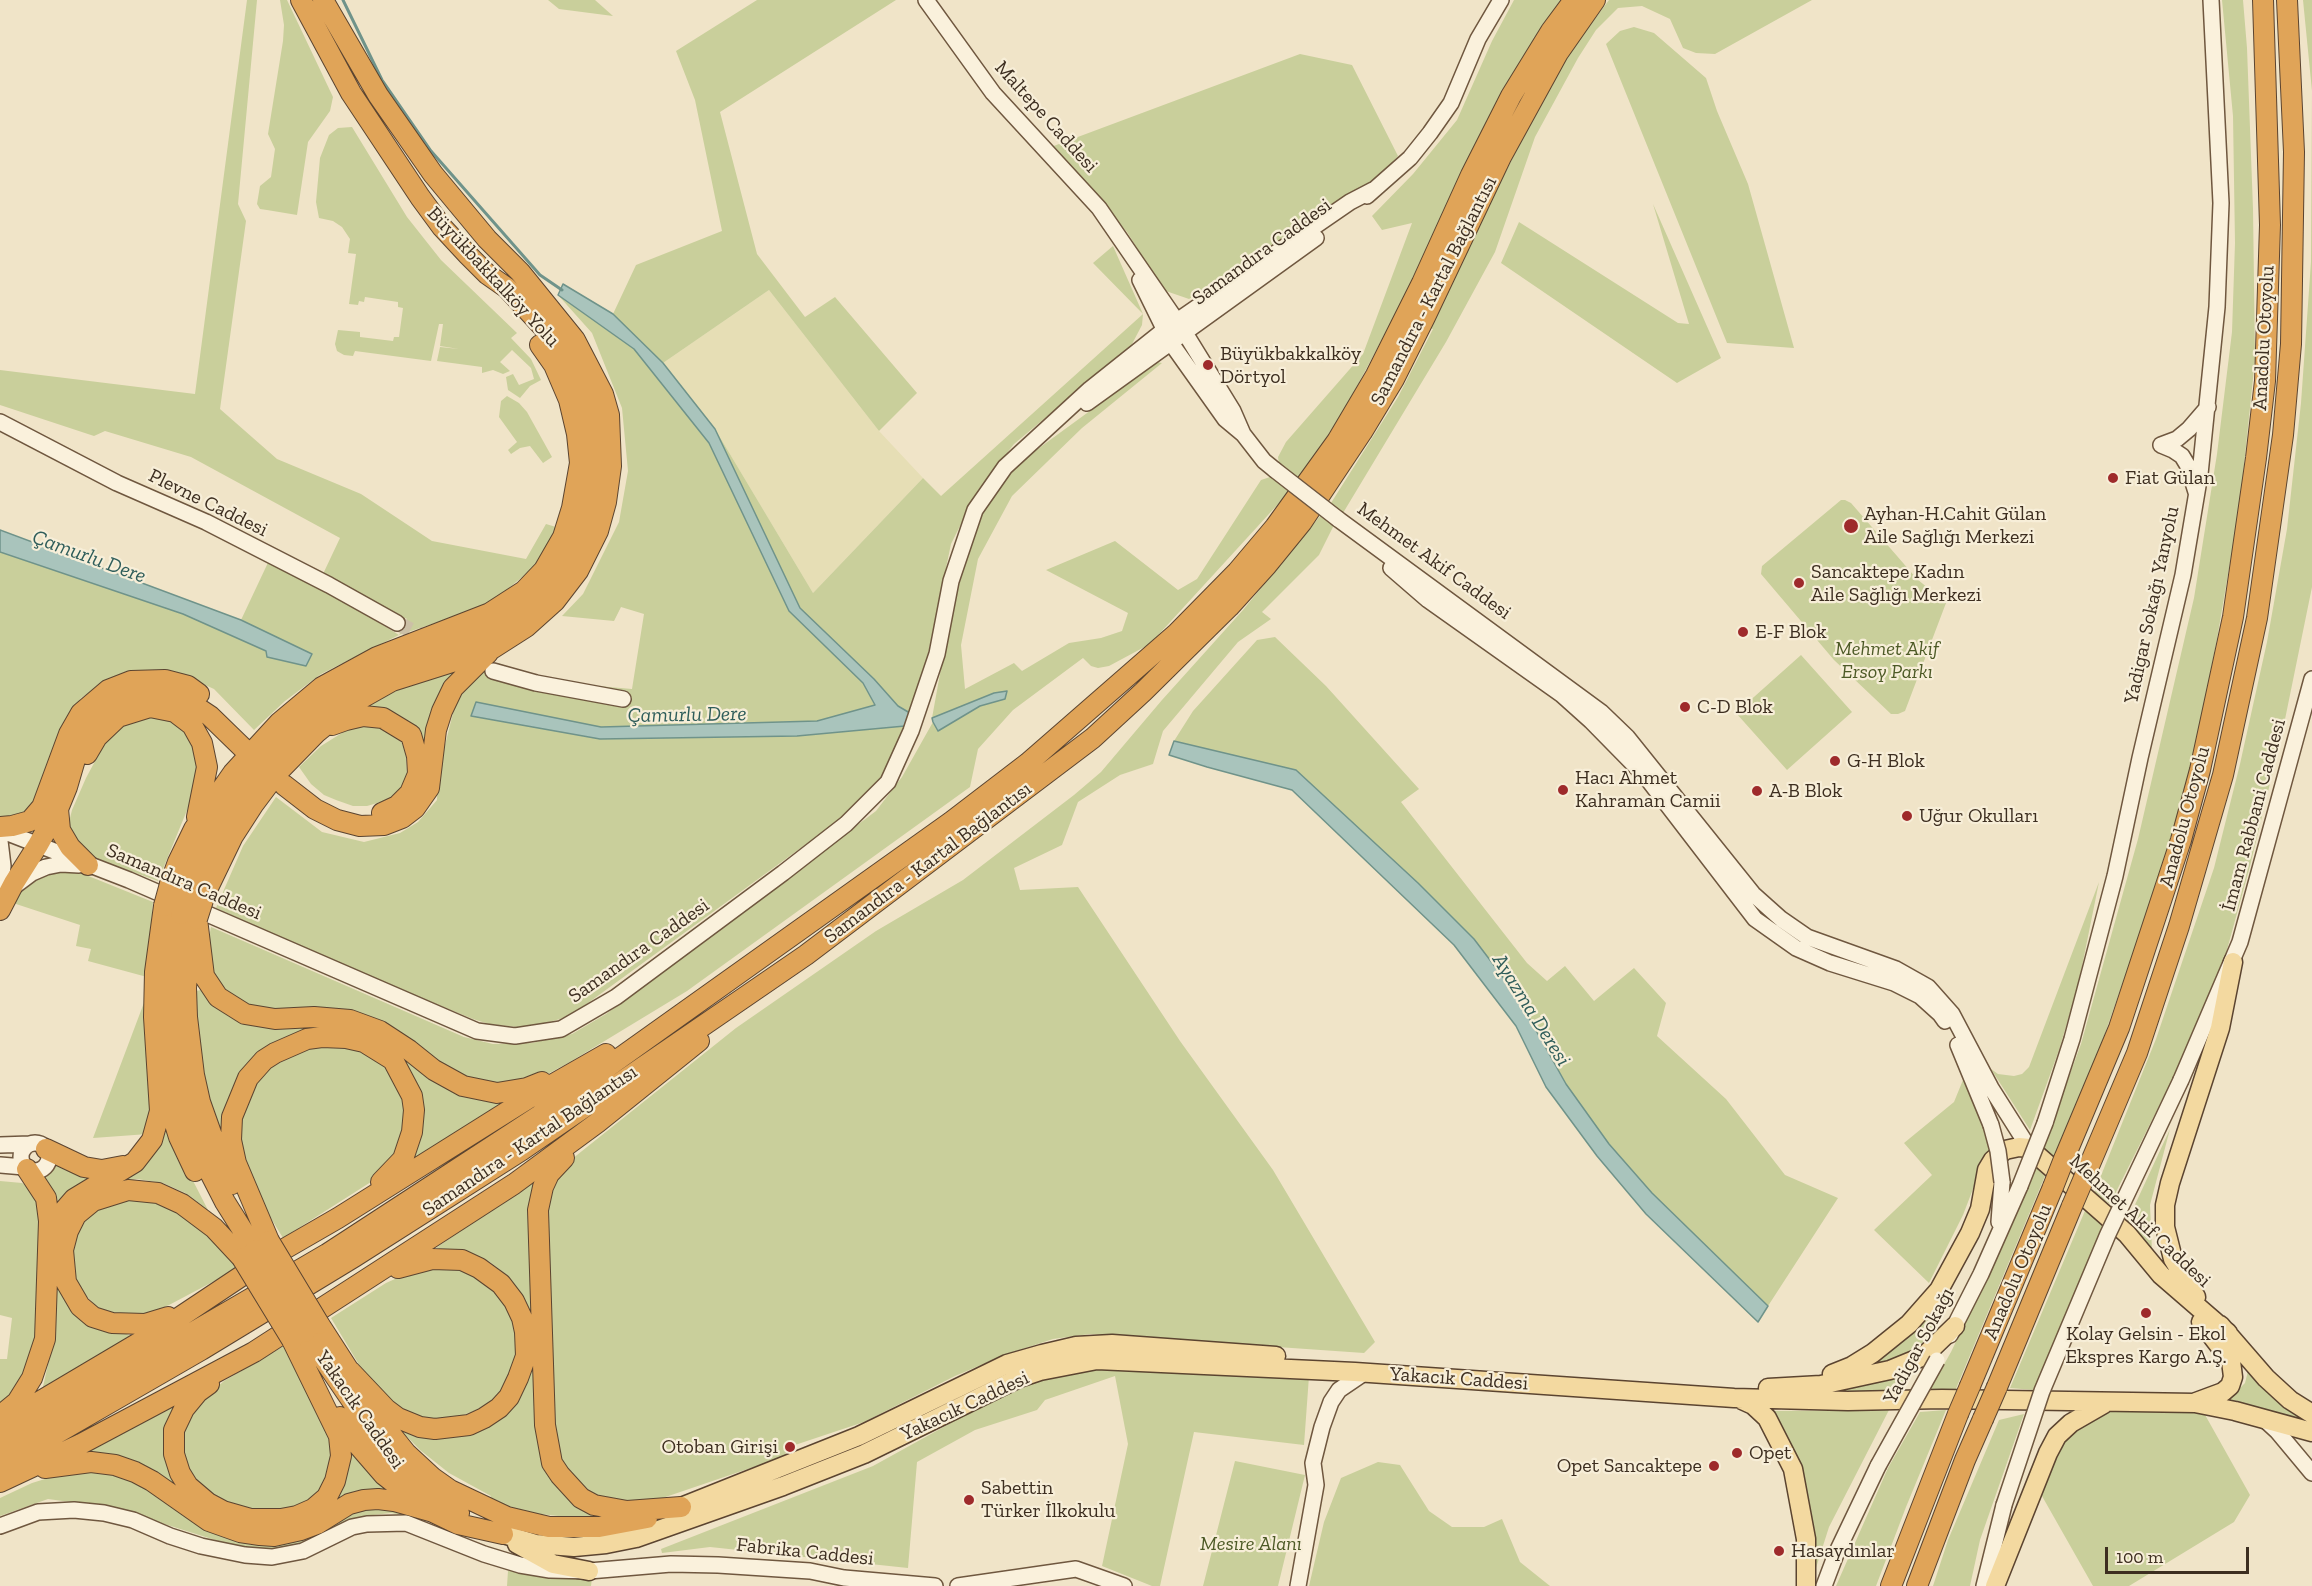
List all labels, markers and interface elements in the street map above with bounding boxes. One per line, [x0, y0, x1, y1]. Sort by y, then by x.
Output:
street label: Maltepe Caddesi [989, 56, 1103, 178]
street label: Samandıra - Kartal Bağlantısı [1366, 173, 1502, 409]
street label: Samandıra Caddesi [1188, 193, 1336, 311]
street label: Büyükbakkalköy Yolu [422, 202, 564, 352]
street label: Anadolu Otoyolu [2248, 265, 2280, 411]
place label: Büyükbakkalköy Dörtyol [1220, 342, 1361, 389]
marker: Büyükbakkalköy Dörtyol [1201, 358, 1215, 372]
street label: Plevne Caddesi [144, 464, 272, 542]
place label: Fiat Gülan [2125, 466, 2215, 490]
marker: Fiat Gülan [2106, 471, 2120, 485]
street label: Mehmet Akif Caddesi [1352, 497, 1516, 625]
place label: Ayhan-H.Cahit Gülan Aile Sağlığı Merkezi [1864, 502, 2046, 549]
street label: Yadigar Sokağı Yanyolu [2119, 504, 2185, 706]
marker: Ayhan-H.Cahit Gülan Aile Sağlığı Merkezi [1842, 517, 1860, 535]
water label: Çamurlu Dere [29, 525, 149, 589]
place label: Sancaktepe Kadın Aile Sağlığı Merkezi [1811, 560, 1981, 607]
marker: Sancaktepe Kadın Aile Sağlığı Merkezi [1792, 576, 1806, 590]
place label: E-F Blok [1755, 620, 1827, 644]
marker: E-F Blok [1736, 625, 1750, 639]
park label: Mehmet Akif Ersoy Parkı [1835, 637, 1939, 684]
place label: C-D Blok [1697, 695, 1773, 719]
marker: C-D Blok [1678, 700, 1692, 714]
water label: Çamurlu Dere [627, 701, 747, 729]
street label: İmam Rabbani Caddesi [2217, 716, 2291, 914]
street label: Anadolu Otoyolu [2155, 744, 2215, 890]
place label: G-H Blok [1847, 749, 1925, 773]
marker: G-H Blok [1828, 754, 1842, 768]
place label: Hacı Ahmet Kahraman Camii [1575, 766, 1721, 813]
street label: Samandıra - Kartal Bağlantısı [819, 777, 1037, 949]
place label: A-B Blok [1769, 779, 1842, 803]
marker: Hacı Ahmet Kahraman Camii [1556, 783, 1570, 797]
marker: A-B Blok [1750, 784, 1764, 798]
place label: Uğur Okulları [1919, 804, 2038, 828]
marker: Uğur Okulları [1900, 809, 1914, 823]
street label: Samandıra Caddesi [103, 838, 265, 926]
street label: Samandıra Caddesi [564, 894, 714, 1008]
water label: Ayazma Deresi [1486, 949, 1576, 1071]
street label: Samandıra - Kartal Bağlantısı [418, 1060, 642, 1222]
street label: Mehmet Akif Caddesi [2064, 1149, 2216, 1293]
street label: Anadolu Otoyolu [1979, 1201, 2057, 1343]
street label: Yadigar Sokağı [1878, 1284, 1960, 1408]
marker: Kolay Gelsin - Ekol Ekspres Kargo A.Ş. [2139, 1306, 2153, 1320]
place label: Kolay Gelsin - Ekol Ekspres Kargo A.Ş. [2065, 1322, 2227, 1369]
street label: Yakacık Caddesi [310, 1346, 410, 1474]
street label: Yakacık Caddesi [1389, 1362, 1529, 1396]
street label: Yakacık Caddesi [897, 1366, 1033, 1446]
place label: Otoban Girişi [662, 1435, 778, 1459]
marker: Otoban Girişi [783, 1440, 797, 1454]
place label: Opet [1749, 1441, 1791, 1465]
marker: Opet [1730, 1446, 1744, 1460]
place label: Opet Sancaktepe [1557, 1454, 1702, 1478]
marker: Opet Sancaktepe [1707, 1459, 1721, 1473]
place label: Sabettin Türker İlkokulu [981, 1476, 1116, 1523]
marker: Sabettin Türker İlkokulu [962, 1493, 976, 1507]
park label: Mesire Alanı [1200, 1532, 1302, 1556]
street label: Fabrika Caddesi [735, 1533, 875, 1571]
scale bar [2108, 1535, 2252, 1573]
place label: Hasaydınlar [1791, 1539, 1895, 1563]
marker: Hasaydınlar [1772, 1544, 1786, 1558]
text: 100 m [2116, 1546, 2163, 1568]

